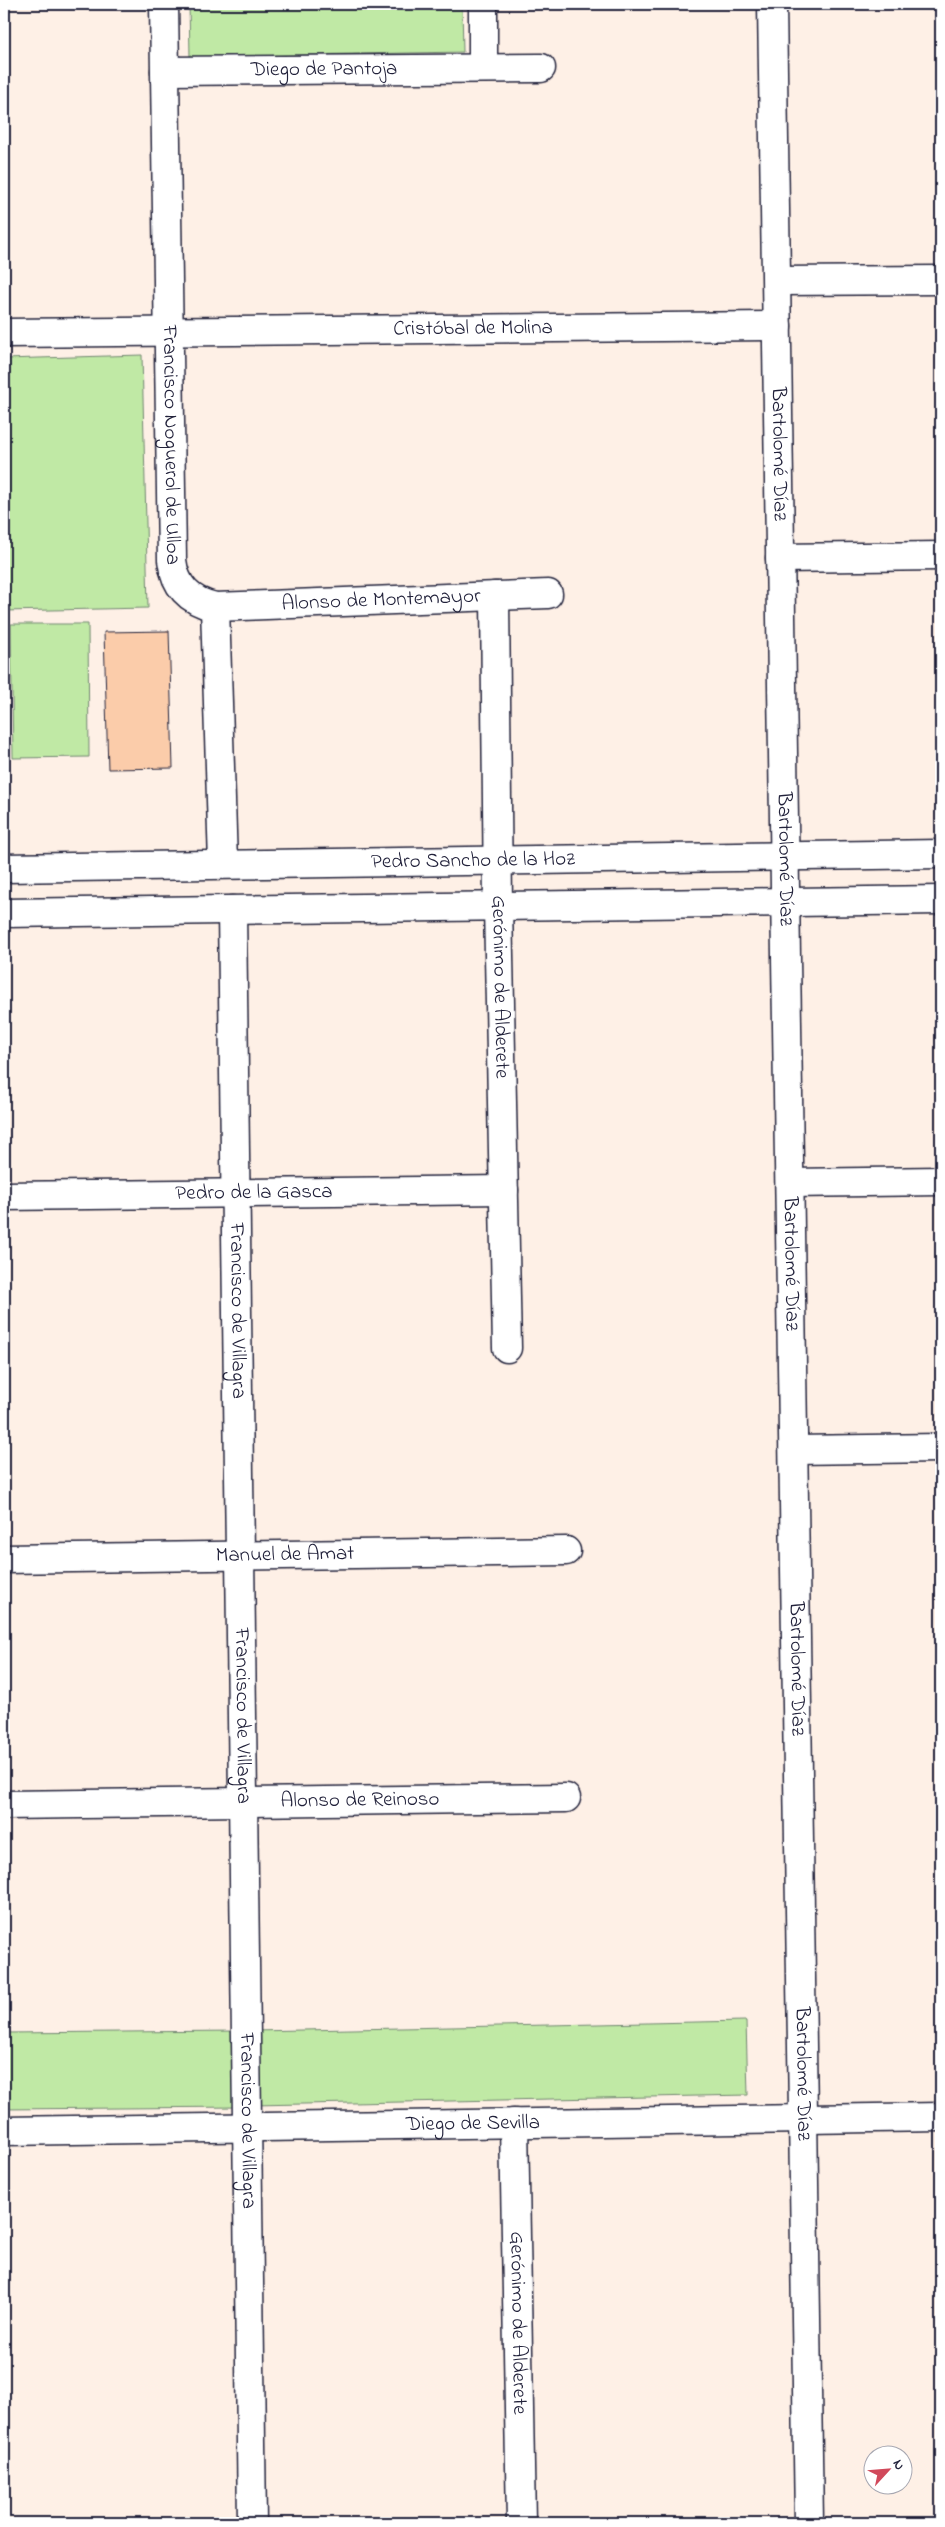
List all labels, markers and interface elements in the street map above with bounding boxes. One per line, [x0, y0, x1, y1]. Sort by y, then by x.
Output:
street label: Diego de Pantoja [250, 54, 397, 87]
street label: Cristóbal de Molina [393, 313, 553, 344]
street label: Francisco Noguerol de Ulloa [153, 324, 187, 565]
street label: Bartolomé Díaz [763, 386, 795, 521]
street label: Alonso de Montemayor [281, 582, 482, 619]
street label: Bartolomé Díaz [769, 791, 801, 926]
street label: Pedro Sancho de la Hoz [371, 844, 575, 878]
street label: Gerónimo de Alderete [483, 895, 517, 1079]
street label: Pedro de la Gasca [175, 1177, 333, 1209]
street label: Bartolomé Díaz [775, 1196, 806, 1331]
street label: Francisco de Villagra [221, 1222, 253, 1399]
street label: Manuel de Amat [215, 1539, 355, 1571]
street label: Bartolomé Díaz [780, 1601, 812, 1736]
street label: Francisco de Villagra [226, 1627, 258, 1804]
street label: Alonso de Reinoso [280, 1785, 440, 1817]
street label: Bartolomé Díaz [786, 2005, 818, 2141]
street label: Francisco de Villagra [231, 2032, 263, 2209]
street label: Diego de Sevilla [405, 2108, 540, 2142]
street label: Gerónimo de Alderete [501, 2231, 534, 2415]
north arrow [862, 2444, 912, 2494]
text: N [887, 2456, 910, 2474]

